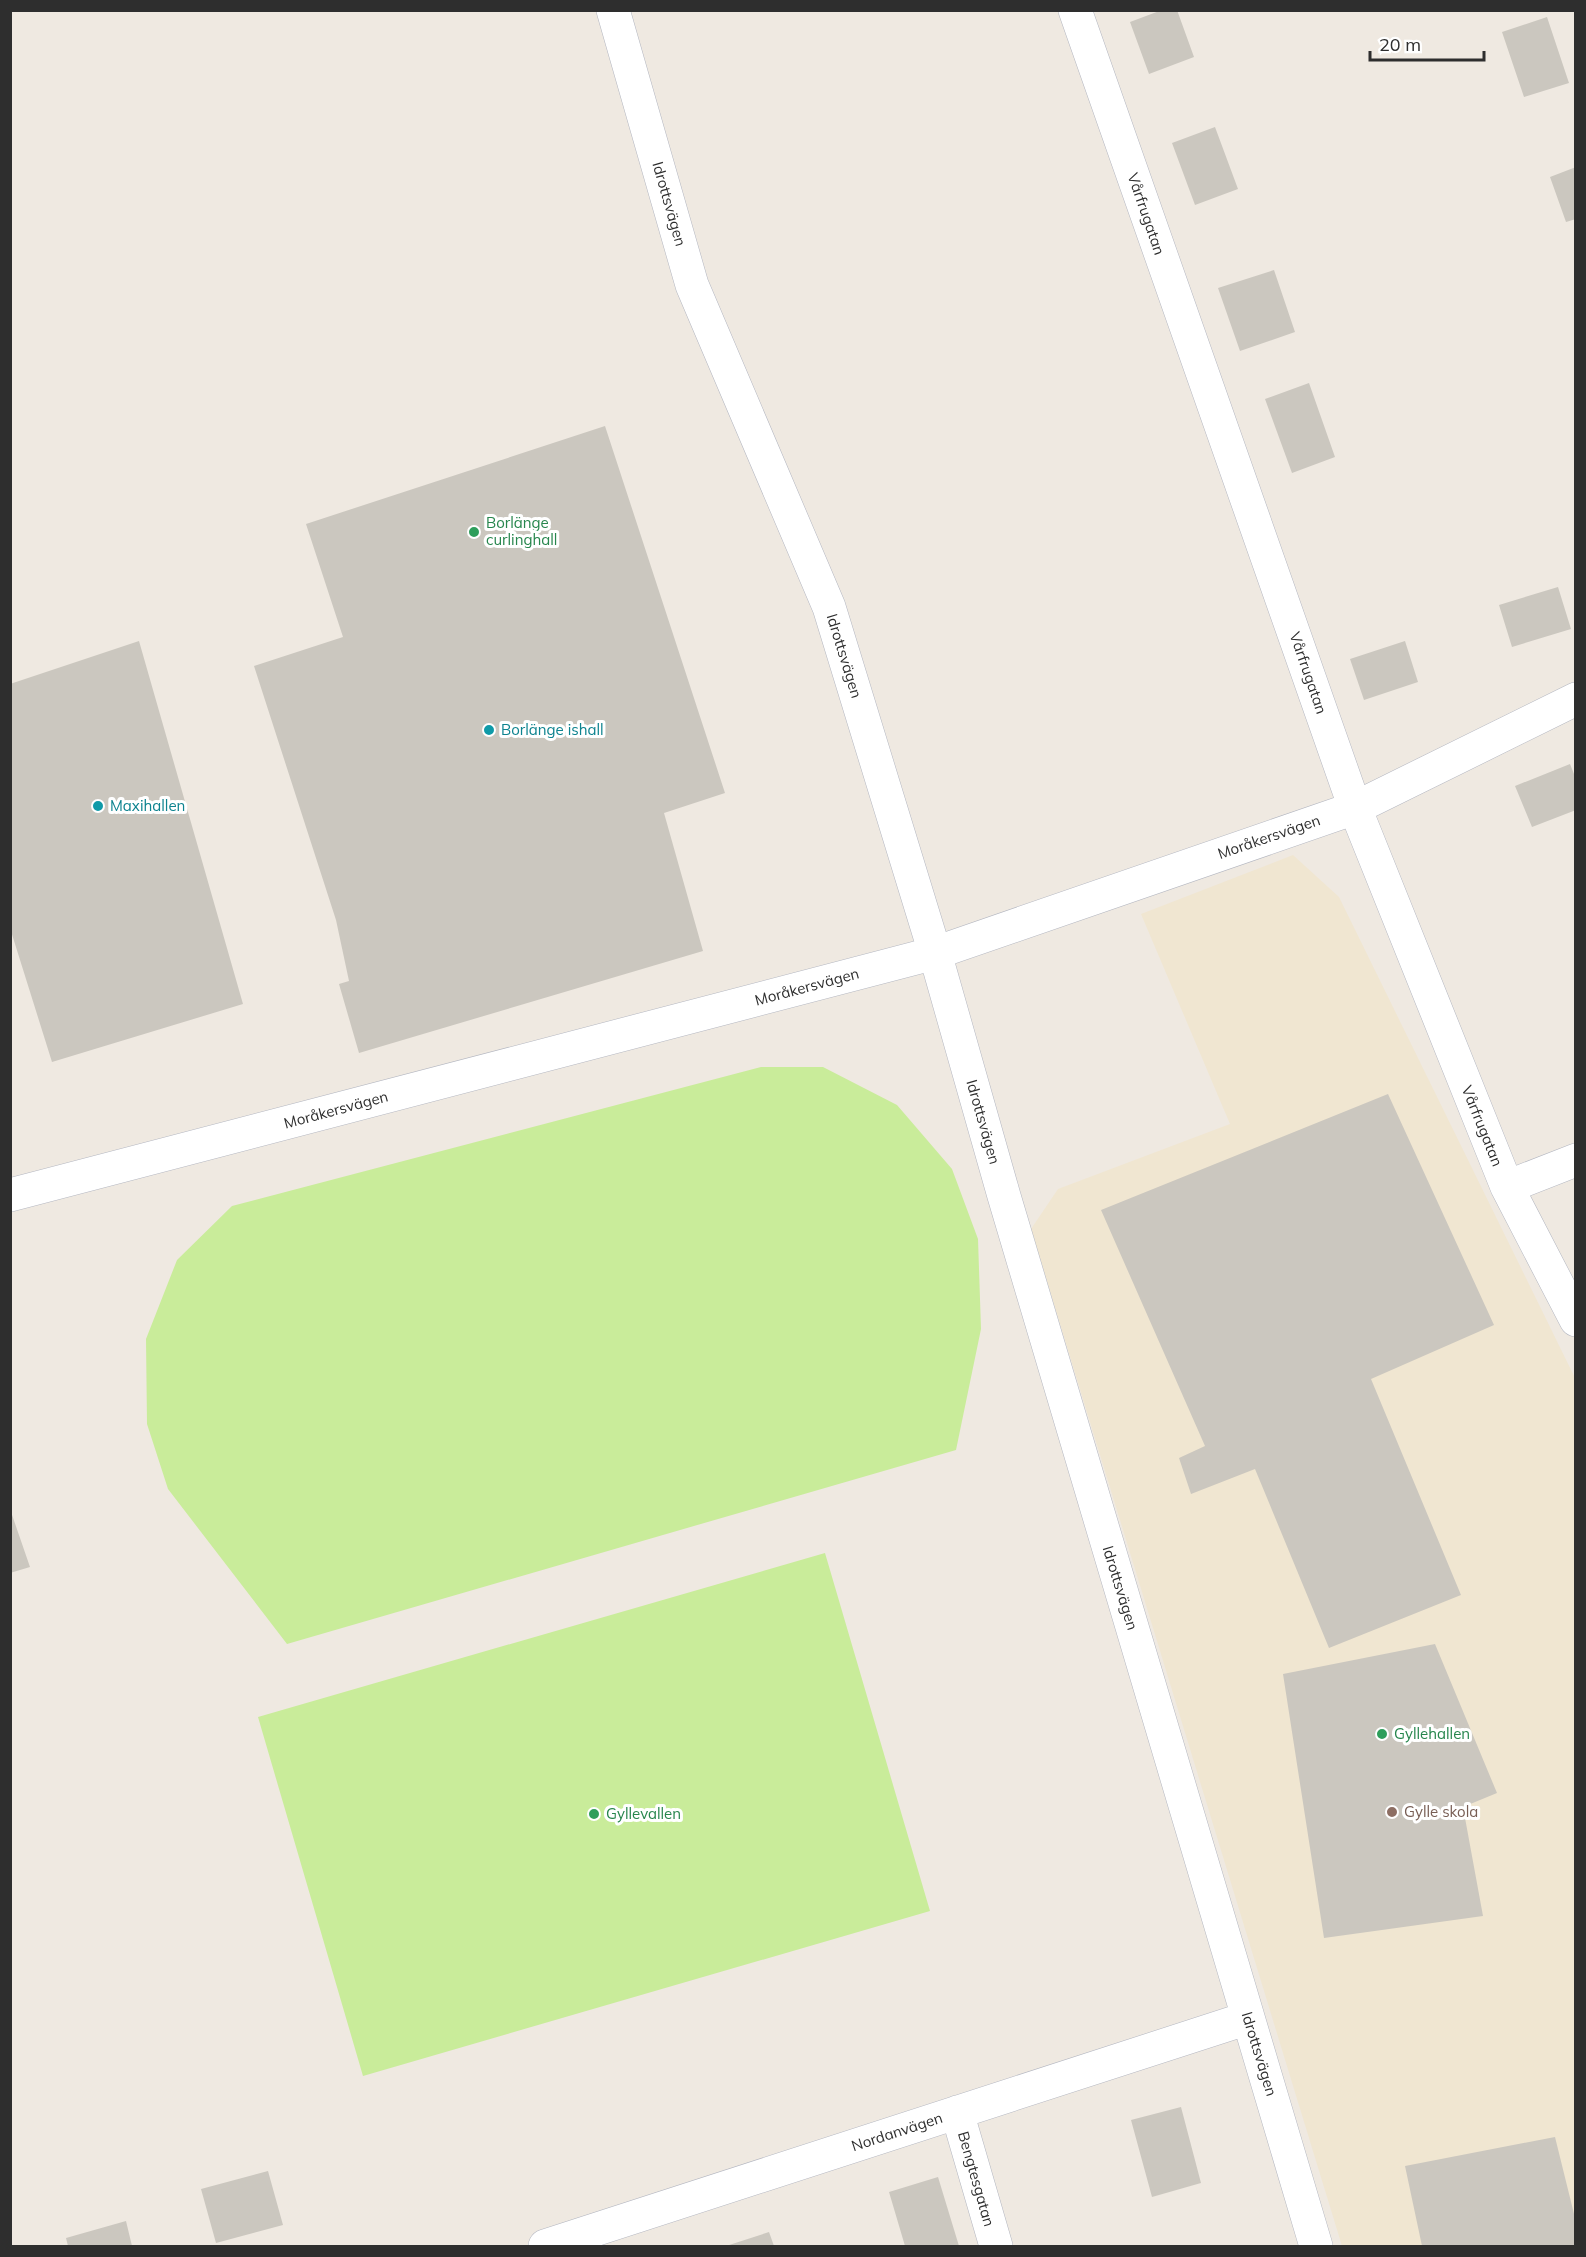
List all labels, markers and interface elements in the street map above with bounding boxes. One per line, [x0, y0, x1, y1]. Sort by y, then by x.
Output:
scale bar [1370, 24, 1484, 62]
text: 20 m [1379, 33, 1421, 56]
street label: Idrottsvägen [648, 159, 691, 248]
street label: Vårfrugatan [1124, 170, 1169, 257]
place label: Borlänge curlinghall [486, 513, 557, 549]
marker: Borlänge curlinghall [467, 525, 481, 539]
street label: Idrottsvägen [823, 611, 866, 700]
street label: Vårfrugatan [1286, 629, 1331, 716]
place label: Borlänge ishall [501, 720, 604, 739]
marker: Borlänge ishall [482, 723, 496, 737]
place label: Maxihallen [110, 796, 185, 815]
marker: Maxihallen [91, 799, 105, 813]
street label: Moråkersvägen [1215, 810, 1323, 863]
street label: Moråkersvägen [753, 963, 861, 1010]
street label: Idrottsvägen [962, 1077, 1005, 1166]
street label: Vårfrugatan [1458, 1083, 1507, 1169]
street label: Moråkersvägen [282, 1086, 390, 1133]
street label: Idrottsvägen [1099, 1543, 1142, 1632]
place label: Gyllehallen [1394, 1724, 1470, 1743]
marker: Gyllehallen [1375, 1727, 1389, 1741]
place label: Gylle skola [1404, 1802, 1478, 1821]
place label: Gyllevallen [606, 1804, 681, 1823]
marker: Gylle skola [1385, 1805, 1399, 1819]
marker: Gyllevallen [587, 1807, 601, 1821]
street label: Idrottsvägen [1238, 2009, 1281, 2098]
street label: Nordanvägen [849, 2108, 945, 2155]
street label: Bengtesgatan [954, 2129, 999, 2229]

